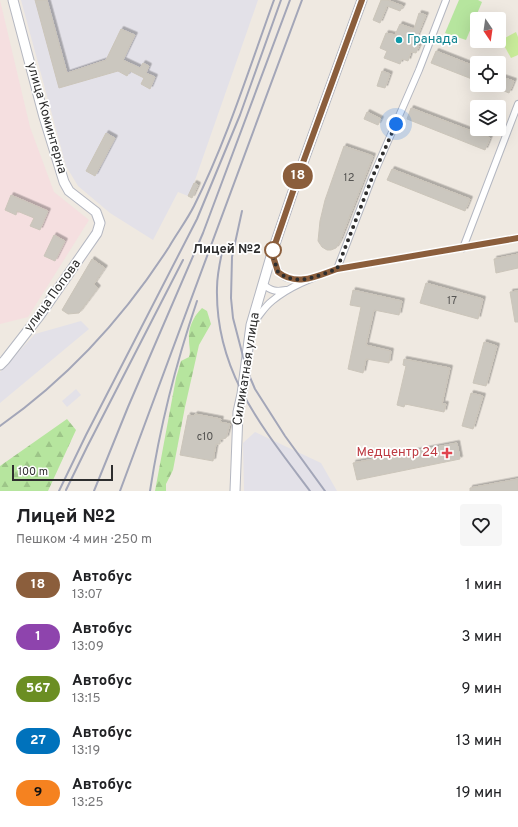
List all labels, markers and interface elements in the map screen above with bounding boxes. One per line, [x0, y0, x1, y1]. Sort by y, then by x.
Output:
north arrow [470, 12, 506, 48]
map controls [470, 12, 506, 136]
place label: Гранада [407, 32, 458, 48]
marker: Гранада [394, 35, 404, 45]
button: locate [470, 56, 506, 92]
street label: улица Коминтерна [22, 60, 70, 176]
button: layers [470, 100, 506, 136]
your location [386, 114, 406, 134]
line badge: 18 [280, 163, 316, 189]
text: 18 [291, 167, 305, 184]
house number: 12 [344, 171, 354, 185]
marker: Лицей №2 [264, 241, 282, 259]
place label: Лицей №2 [193, 242, 261, 258]
street label: улица Попова [21, 257, 85, 335]
house number: 17 [447, 294, 457, 308]
street label: Силикатная улица [230, 311, 264, 427]
house number: с10 [197, 430, 213, 444]
place label: Медцентр 24 [357, 445, 438, 461]
marker: Медцентр 24 [441, 447, 453, 459]
scale bar [12, 463, 113, 482]
text: 100 m [18, 465, 48, 479]
button: heart [460, 504, 502, 546]
text: Лицей №2 [16, 505, 116, 529]
text: Пешком · 4 мин · 250 m [16, 532, 152, 548]
text: Автобус [72, 568, 132, 587]
text: 18 [31, 576, 45, 593]
text: 1 мин [465, 576, 502, 595]
text: 13:07 [72, 587, 102, 603]
text: Автобус [72, 620, 132, 639]
text: 1 [35, 628, 41, 645]
text: 3 мин [461, 628, 502, 647]
text: 13:09 [72, 639, 104, 655]
text: Автобус [72, 672, 132, 691]
text: 567 [26, 680, 50, 697]
text: 9 мин [462, 680, 502, 699]
text: 13:15 [72, 691, 101, 707]
text: Автобус [72, 724, 132, 743]
text: 27 [30, 732, 46, 749]
text: 13 мин [456, 732, 502, 751]
text: 13:19 [72, 743, 100, 759]
text: Автобус [72, 776, 132, 795]
text: 9 [34, 784, 42, 801]
text: 19 мин [456, 784, 502, 803]
text: 13:25 [72, 795, 104, 811]

